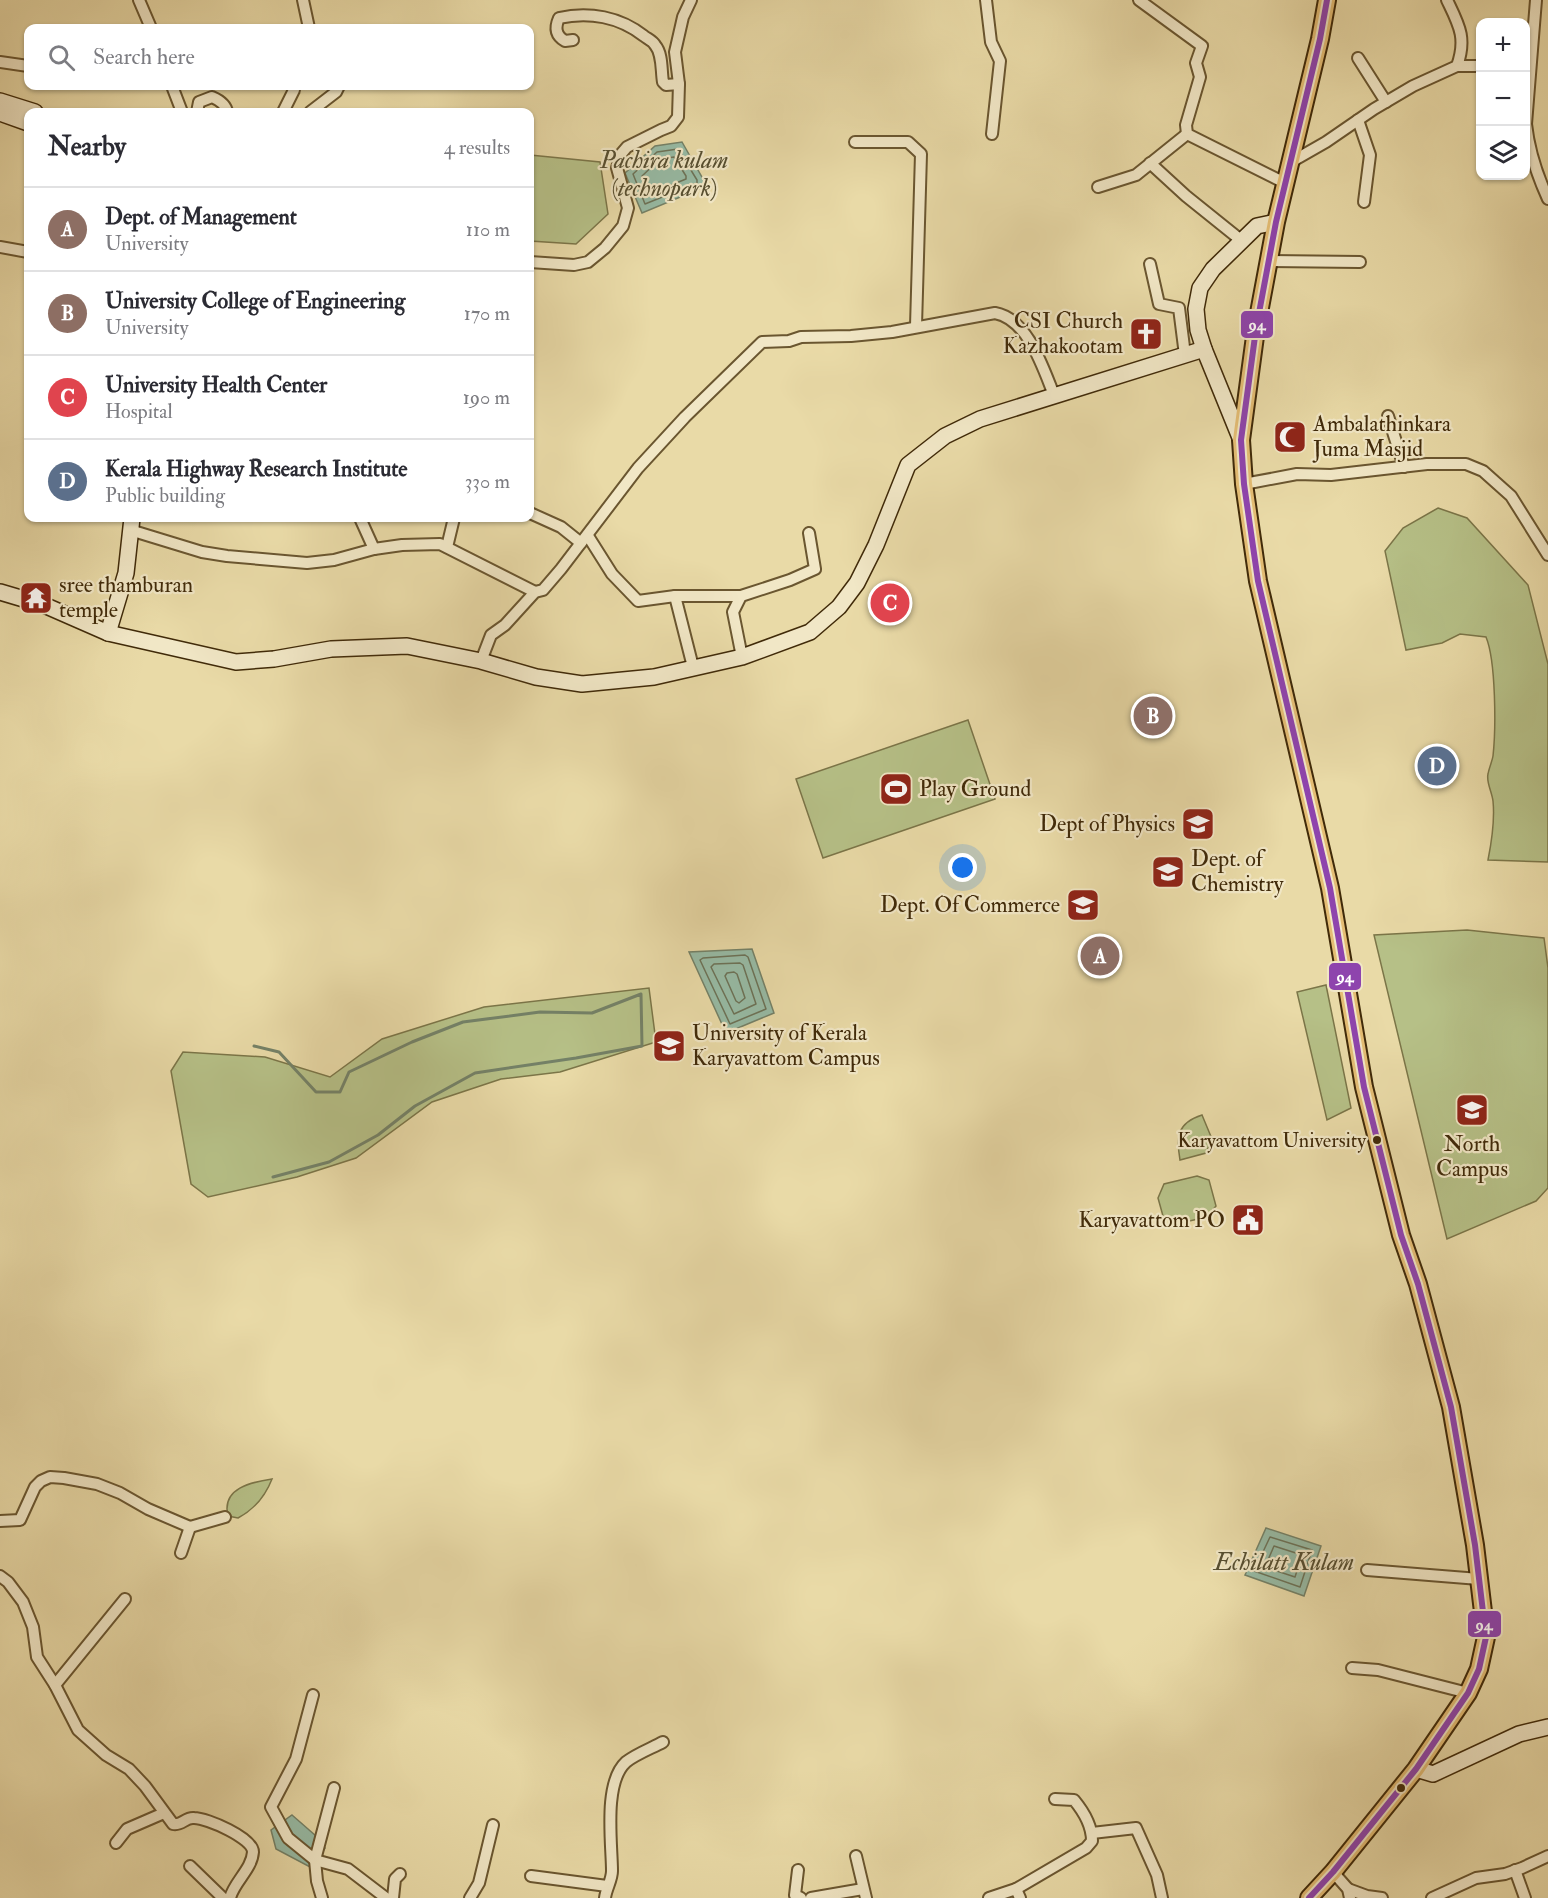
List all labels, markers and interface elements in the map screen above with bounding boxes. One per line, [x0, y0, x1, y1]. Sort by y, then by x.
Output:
map controls [1476, 18, 1530, 180]
button: + [1476, 18, 1530, 72]
search box [24, 24, 534, 90]
icon: search [45, 41, 78, 74]
text: Search here [93, 43, 195, 71]
button: − [1476, 72, 1530, 126]
button: layers [1476, 126, 1530, 180]
text: Nearby [48, 131, 126, 163]
text: 4 results [444, 135, 510, 160]
water label: Pachira kulam (technopark) [599, 145, 728, 204]
text: Dept. of Management [105, 203, 297, 231]
text: A [61, 217, 74, 242]
text: 110 m [466, 217, 510, 242]
text: University [105, 231, 188, 256]
text: University College of Engineering [105, 287, 405, 315]
text: B [61, 301, 74, 326]
text: 170 m [464, 301, 510, 326]
place label: CSI Church Kazhakootam [1003, 307, 1123, 360]
line badge: 94 [1240, 310, 1274, 339]
text: University [105, 315, 188, 340]
text: 94 [1247, 315, 1267, 335]
church icon: CSI Church Kazhakootam [1128, 316, 1164, 352]
text: University Health Center [105, 371, 327, 399]
text: C [60, 385, 75, 410]
text: 190 m [463, 385, 510, 410]
text: Hospital [105, 399, 173, 424]
place label: Ambalathinkara Juma Masjid [1312, 410, 1452, 463]
mosque icon: Ambalathinkara Juma Masjid [1272, 419, 1308, 455]
text: Kerala Highway Research Institute [105, 455, 408, 483]
text: D [59, 469, 76, 494]
text: 330 m [465, 469, 510, 494]
text: Public building [105, 483, 225, 508]
place label: sree thamburan temple [59, 571, 193, 625]
temple icon: sree thamburan temple [18, 580, 54, 616]
pin: C [870, 580, 910, 626]
pin: B [1134, 694, 1172, 738]
pin: D [1418, 744, 1456, 789]
sports icon: Play Ground [878, 771, 914, 807]
place label: Play Ground [919, 775, 1032, 803]
school or university icon: Dept of Physics [1180, 806, 1216, 842]
place label: Dept of Physics [1039, 810, 1175, 839]
place label: Dept. of Chemistry [1191, 845, 1284, 898]
your location [948, 853, 977, 882]
school or university icon: Dept. of Chemistry [1150, 854, 1186, 890]
school or university icon: Dept. Of Commerce [1065, 887, 1101, 923]
place label: Dept. Of Commerce [880, 891, 1060, 920]
pin: A [1080, 934, 1120, 978]
line badge: 94 [1328, 962, 1362, 991]
text: 94 [1335, 967, 1355, 987]
place label: University of Kerala Karyavattom Campus [692, 1019, 880, 1073]
school or university icon: University of Kerala Karyavattom Campus [651, 1028, 687, 1064]
school or university icon: North Campus [1454, 1092, 1490, 1128]
place label: Karyavattom University [1177, 1128, 1367, 1153]
place label: North Campus [1436, 1130, 1508, 1184]
marker: Karyavattom University [1371, 1134, 1383, 1146]
public building icon: Karyavattom PO [1230, 1202, 1266, 1238]
place label: Karyavattom PO [1078, 1206, 1225, 1234]
water label: Echilatt Kulam [1212, 1547, 1354, 1578]
line badge: 94 [1467, 1610, 1502, 1638]
text: 94 [1474, 1615, 1494, 1635]
unlabelled marker [1395, 1782, 1407, 1794]

